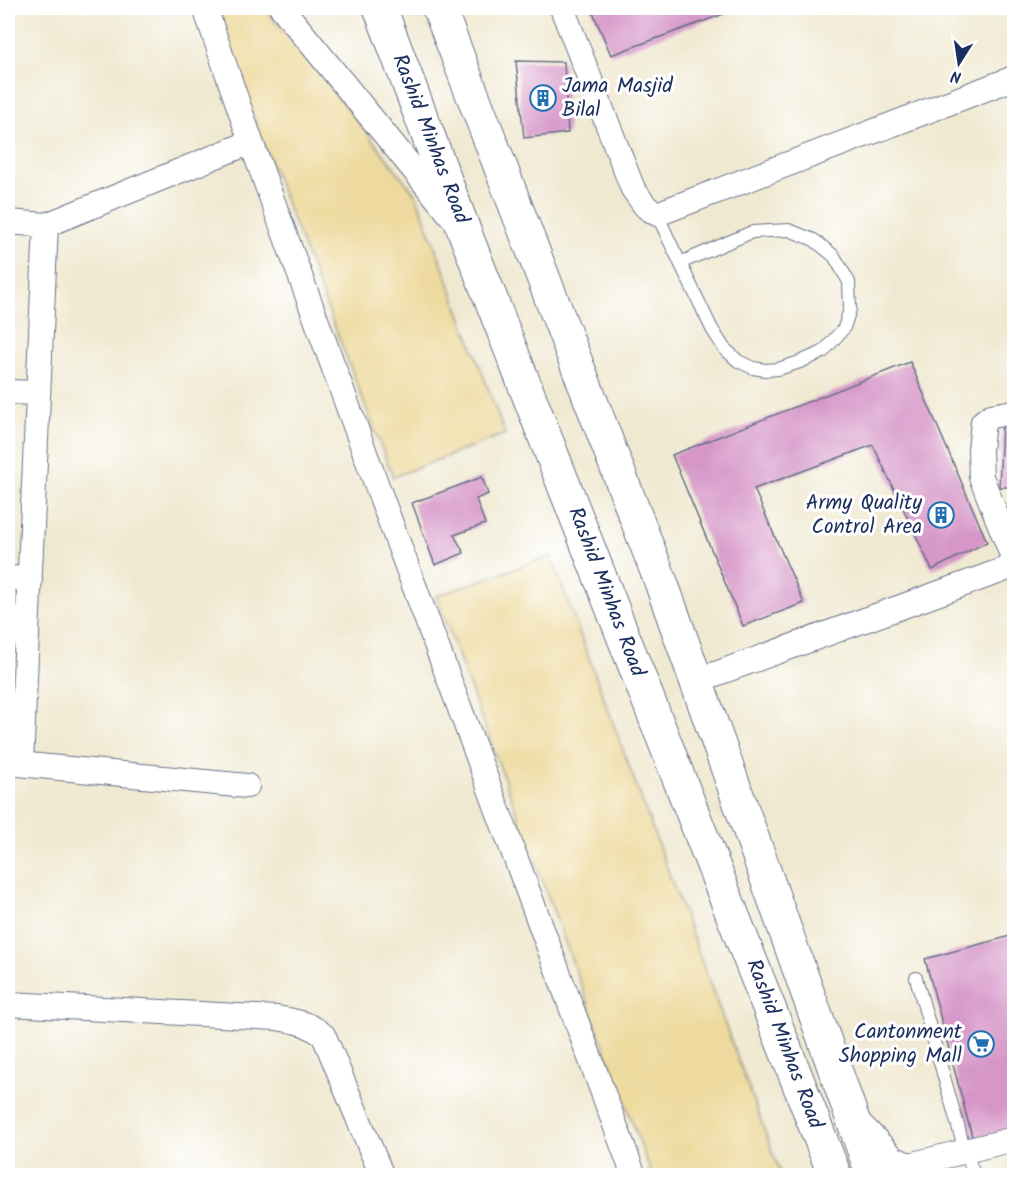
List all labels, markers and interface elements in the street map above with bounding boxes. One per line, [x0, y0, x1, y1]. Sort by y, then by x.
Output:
north arrow [929, 33, 989, 93]
street label: Rashid Minhas Road [382, 49, 478, 229]
text: N [949, 63, 964, 89]
place label: Jama Masjid Bilal [562, 70, 673, 127]
building icon: Jama Masjid Bilal [528, 83, 558, 113]
place label: Army Quality Control Area [806, 487, 922, 544]
building icon: Army Quality Control Area [926, 500, 956, 530]
street label: Rashid Minhas Road [558, 502, 654, 682]
street label: Rashid Minhas Road [736, 954, 832, 1134]
place label: Cantonment Shopping Mall [839, 1016, 963, 1073]
supermarket icon: Cantonment Shopping Mall [966, 1029, 996, 1059]

